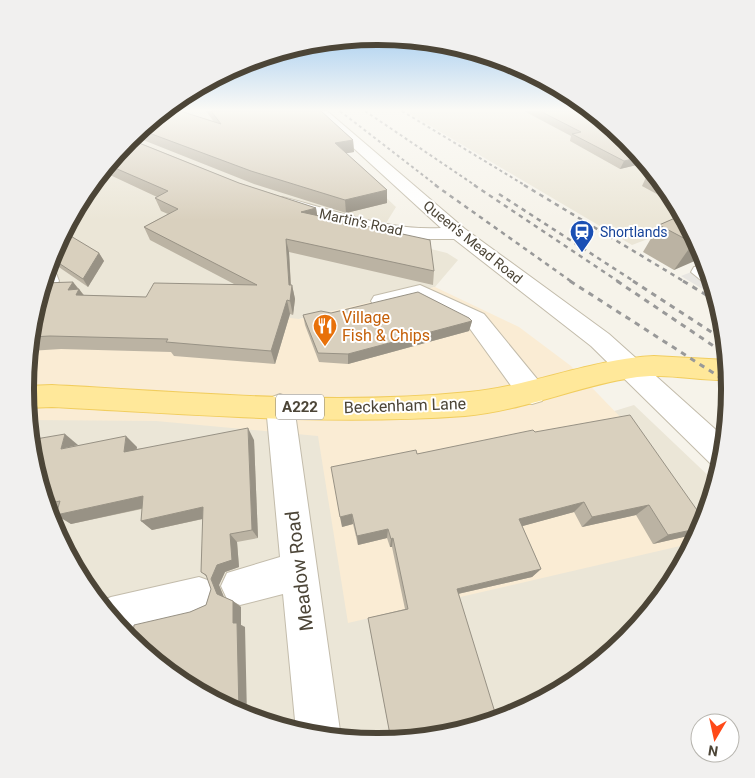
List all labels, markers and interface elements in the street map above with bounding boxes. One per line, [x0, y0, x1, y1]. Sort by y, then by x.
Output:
street label: Queen's Mead Road [420, 197, 526, 287]
street label: Martin's Road [318, 205, 404, 239]
station icon: Shortlands [569, 219, 595, 253]
place label: Shortlands [600, 224, 668, 240]
place label: Village Fish & Chips [342, 308, 430, 345]
restaurant icon: Village Fish & Chips [312, 313, 338, 347]
road number: A222 [276, 394, 324, 420]
street label: Beckenham Lane [344, 394, 466, 417]
street label: Meadow Road [281, 509, 318, 632]
north arrow [690, 713, 740, 763]
text: N [707, 742, 719, 760]

